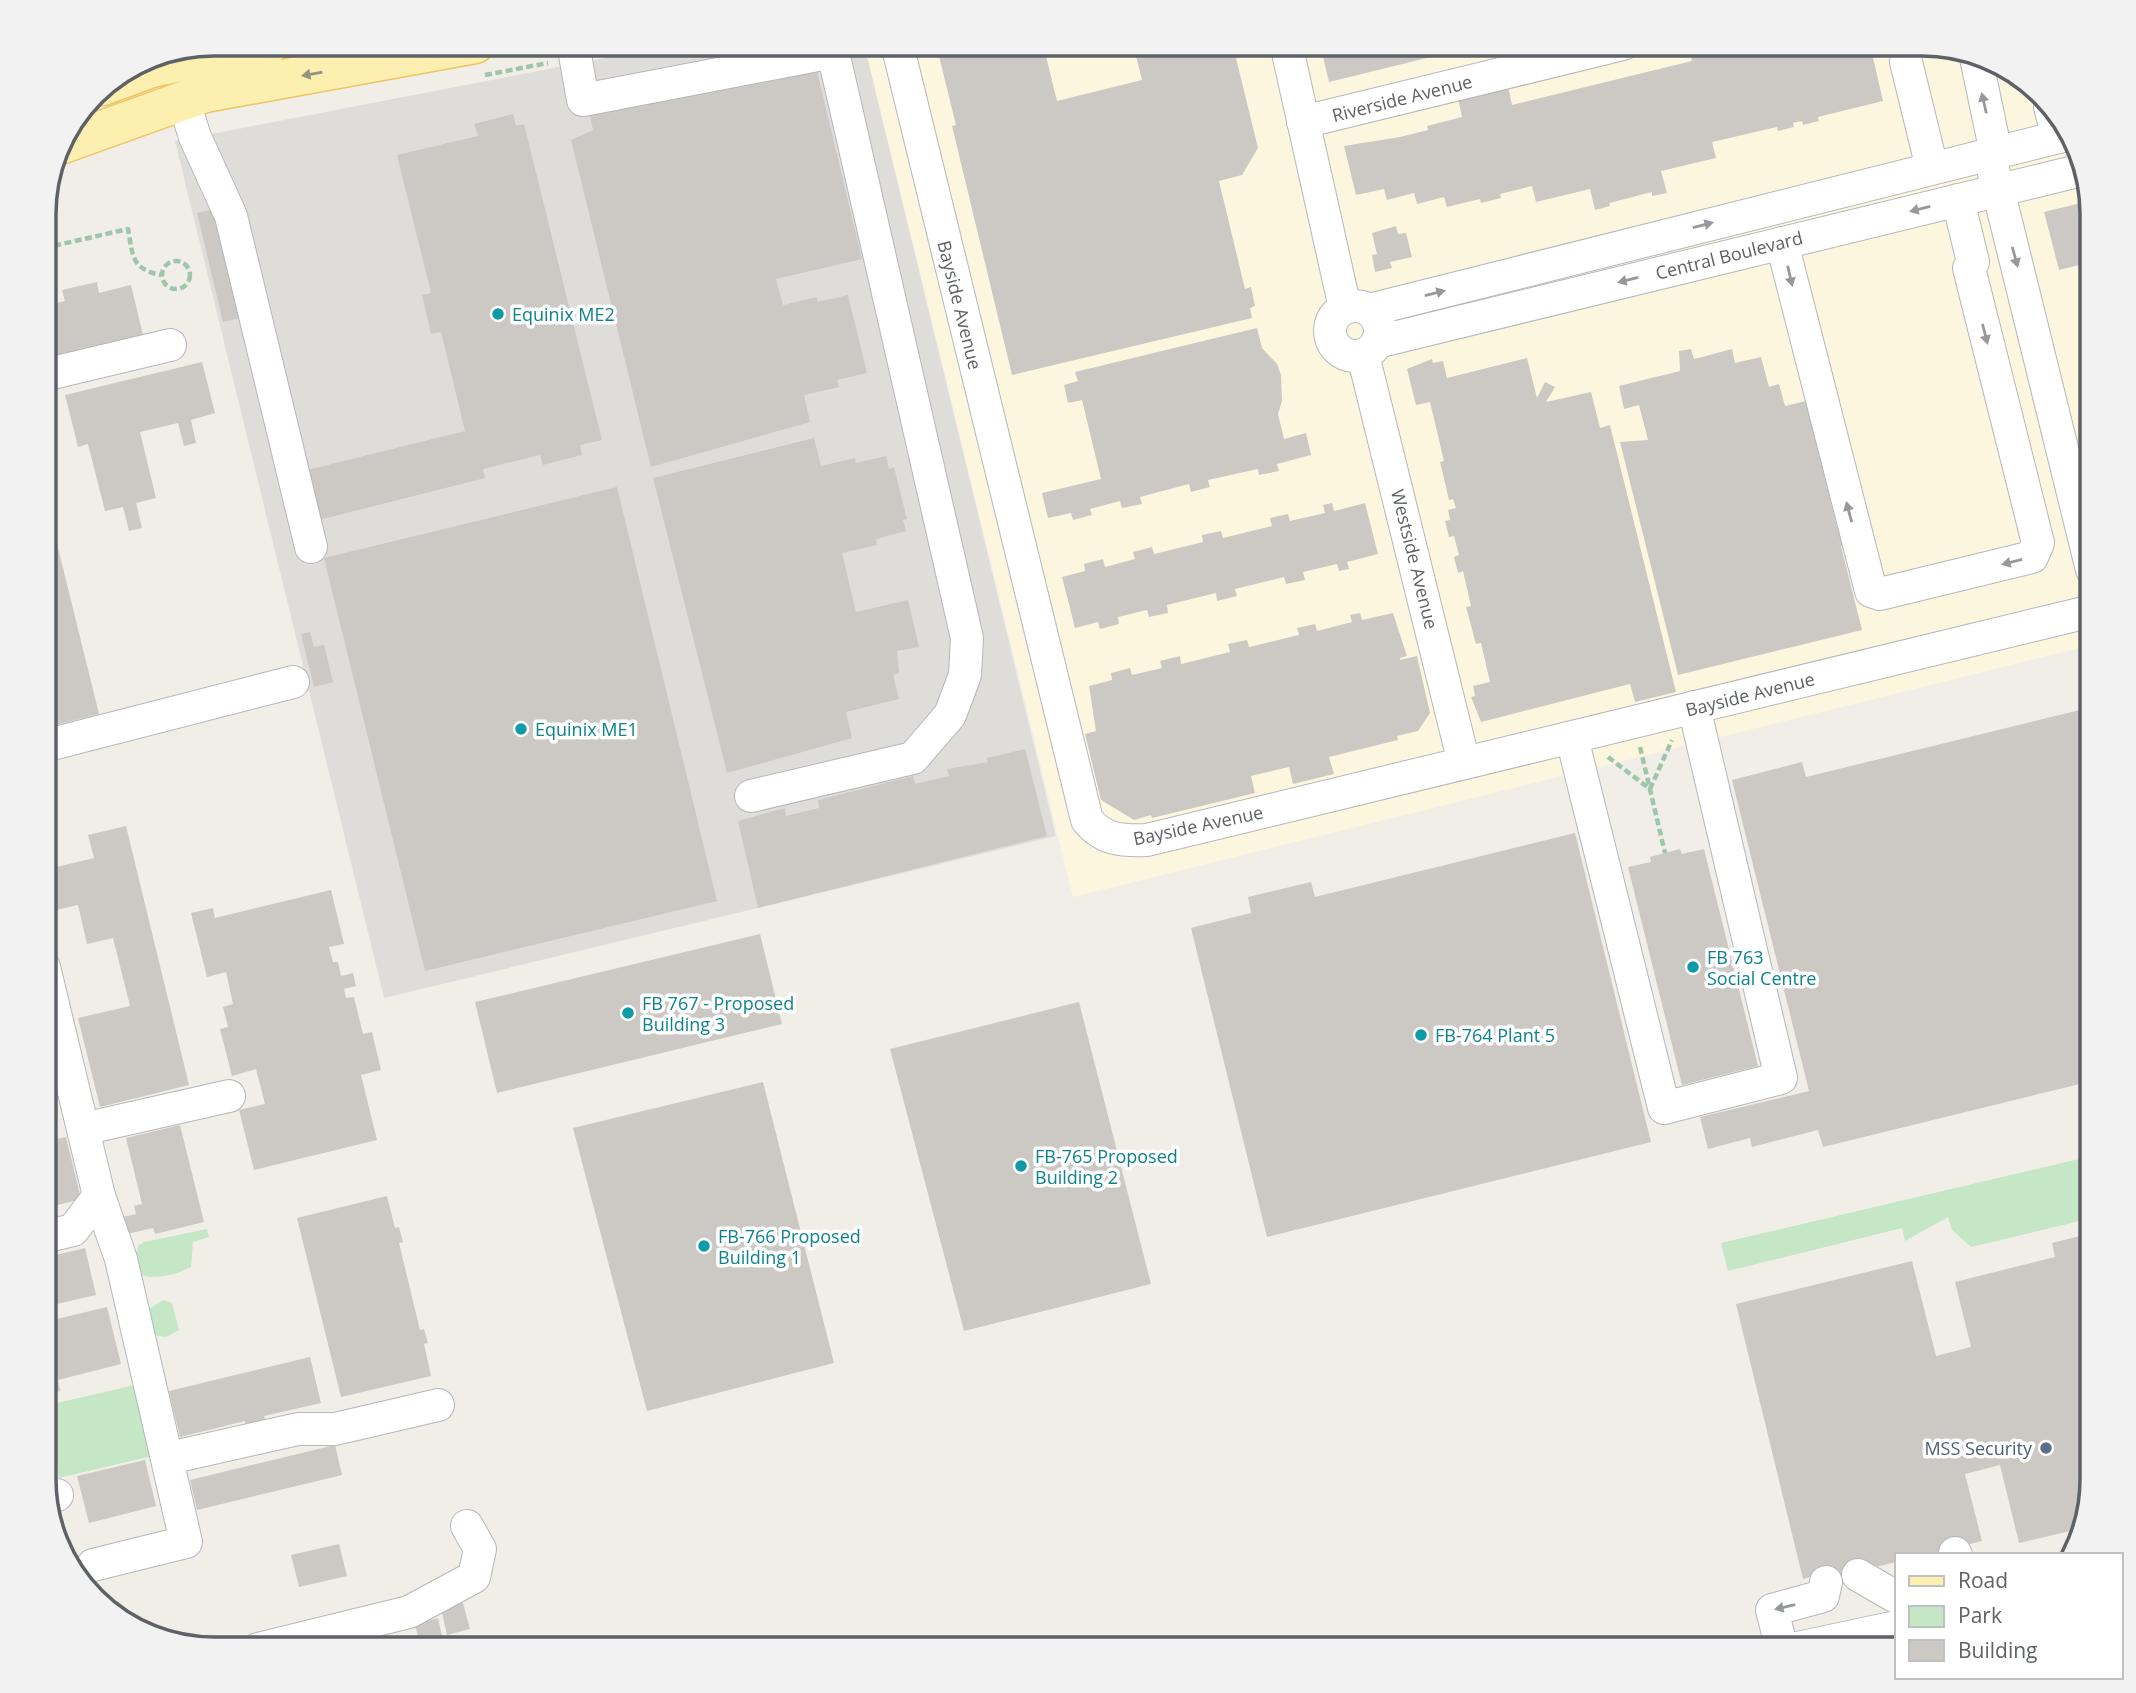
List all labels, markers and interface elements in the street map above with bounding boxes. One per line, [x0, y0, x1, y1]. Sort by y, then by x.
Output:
one-way arrow [301, 69, 323, 80]
street label: Riverside Avenue [1329, 69, 1475, 127]
one-way arrow [1978, 92, 1989, 114]
one-way arrow [1909, 204, 1931, 215]
one-way arrow [1692, 219, 1714, 230]
street label: Central Boulevard [1653, 225, 1805, 285]
street label: Bayside Avenue [932, 238, 988, 372]
one-way arrow [2010, 246, 2021, 268]
one-way arrow [1785, 265, 1796, 287]
one-way arrow [1617, 275, 1639, 286]
one-way arrow [1424, 287, 1446, 298]
place label: Equinix ME2 [512, 302, 615, 326]
marker: Equinix ME2 [490, 306, 506, 322]
one-way arrow [1980, 323, 1991, 345]
street label: Westside Avenue [1386, 487, 1444, 631]
one-way arrow [1844, 501, 1854, 522]
one-way arrow [2000, 557, 2022, 568]
street label: Bayside Avenue [1683, 666, 1817, 722]
place label: Equinix ME1 [535, 717, 638, 741]
marker: Equinix ME1 [513, 721, 529, 737]
street label: Bayside Avenue [1131, 800, 1265, 850]
place label: FB 763 Social Centre [1707, 945, 1816, 990]
marker: FB 763 Social Centre [1685, 959, 1701, 975]
place label: FB 767 - Proposed Building 3 [642, 991, 794, 1036]
marker: FB 767 - Proposed Building 3 [620, 1005, 636, 1021]
place label: FB-764 Plant 5 [1435, 1023, 1555, 1047]
marker: FB-764 Plant 5 [1413, 1027, 1429, 1043]
place label: FB-765 Proposed Building 2 [1035, 1144, 1178, 1189]
marker: FB-765 Proposed Building 2 [1013, 1158, 1029, 1174]
place label: FB-766 Proposed Building 1 [718, 1224, 861, 1269]
marker: FB-766 Proposed Building 1 [696, 1238, 712, 1254]
place label: MSS Security [1924, 1436, 2033, 1460]
marker: MSS Security [2038, 1440, 2054, 1456]
legend [1895, 1553, 2122, 1679]
text: Road [1958, 1566, 2008, 1594]
text: Park [1958, 1601, 2002, 1629]
one-way arrow [1774, 1602, 1796, 1613]
text: Building [1958, 1636, 2037, 1664]

